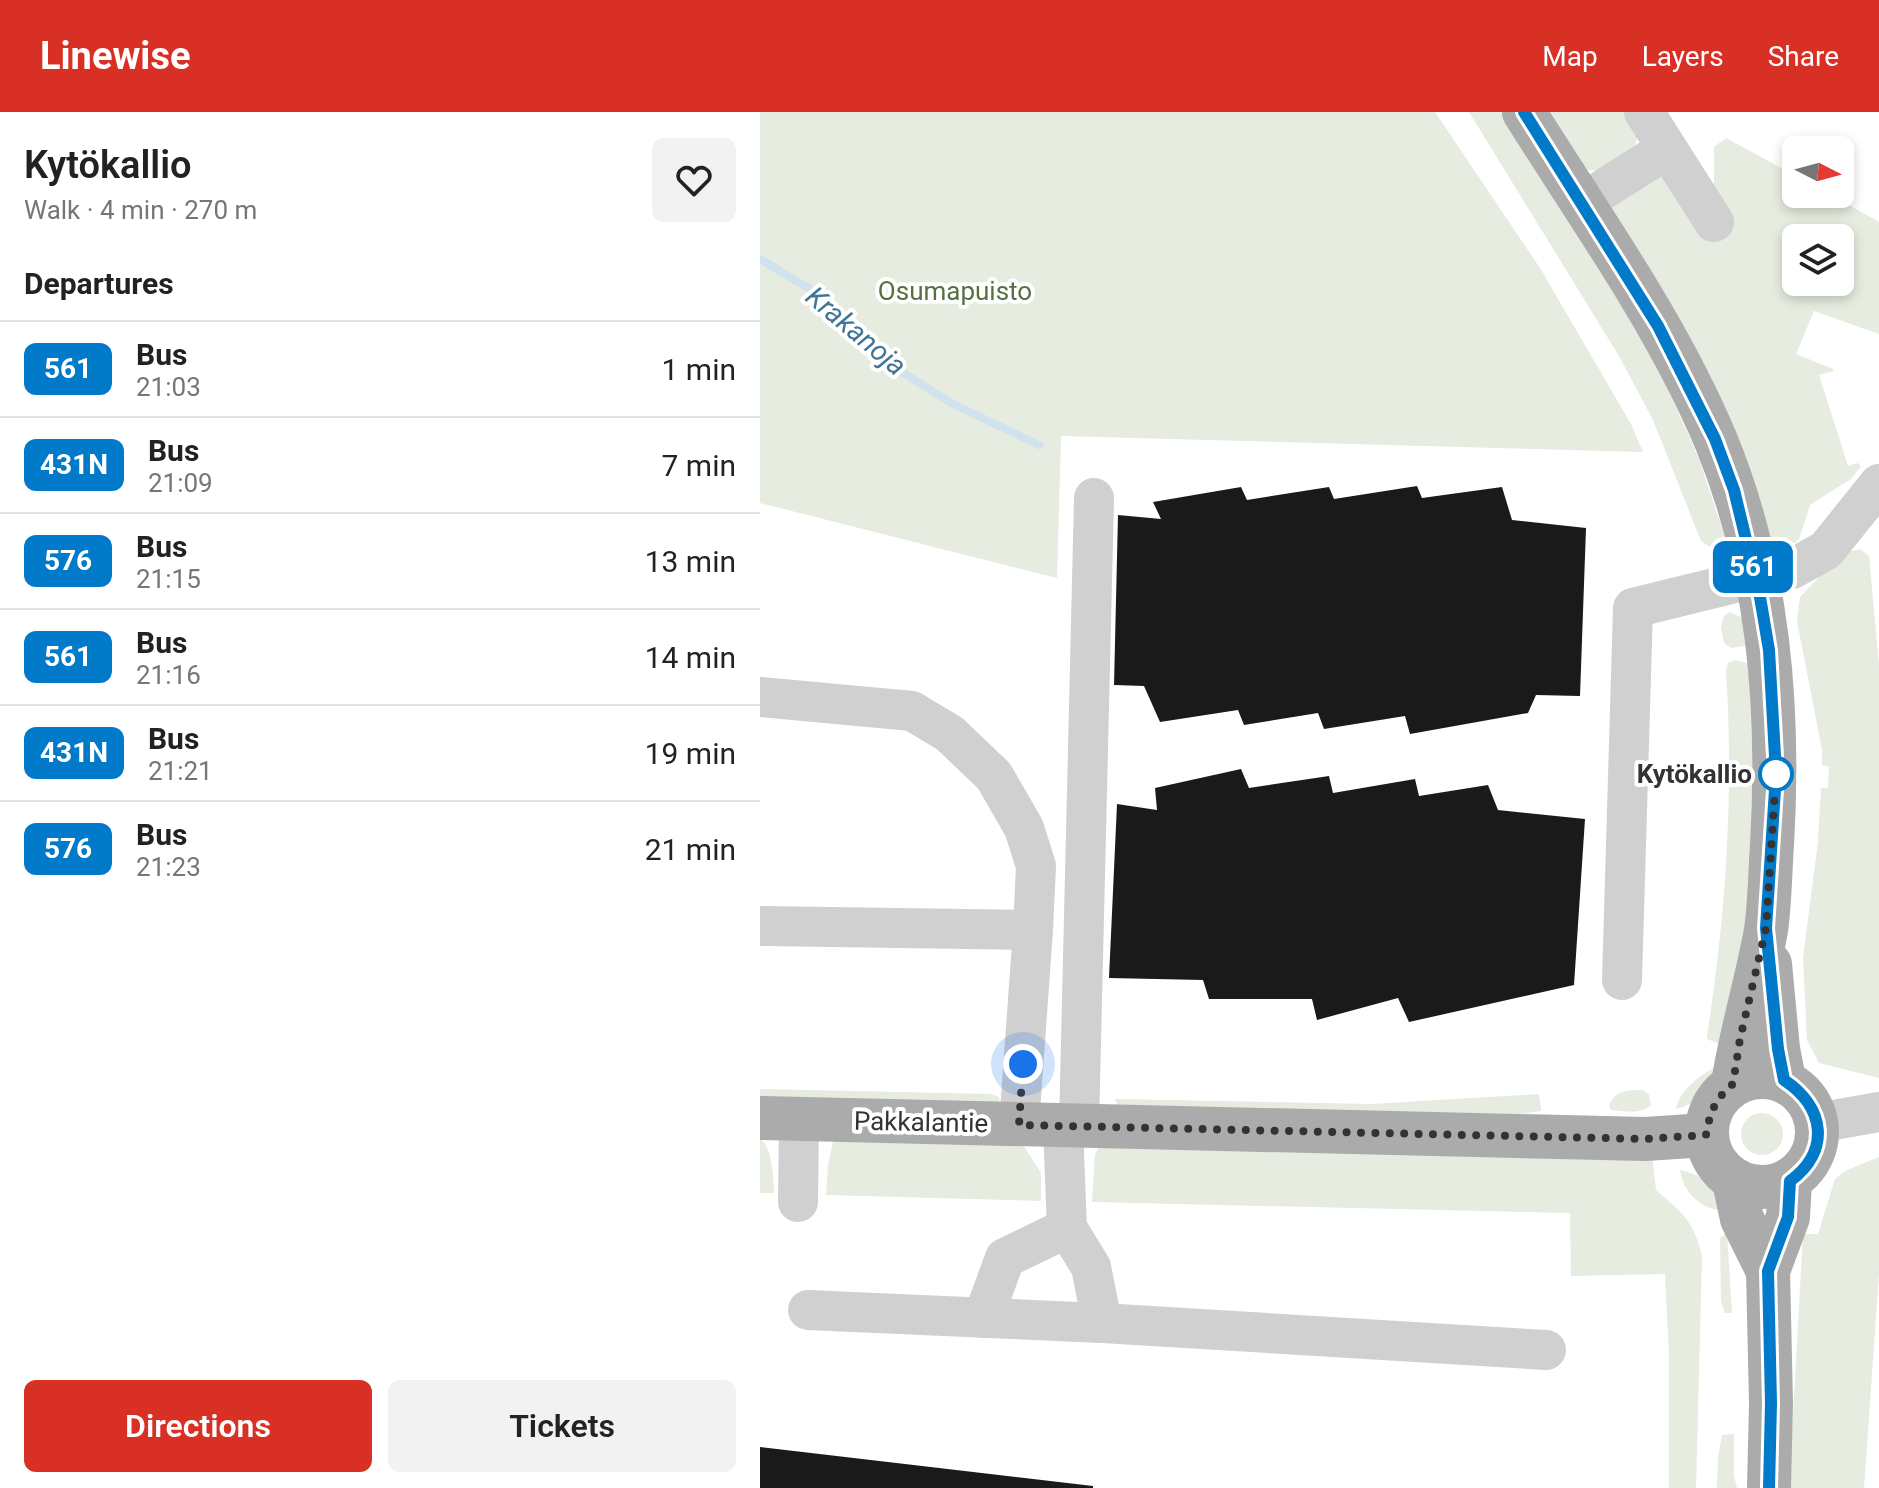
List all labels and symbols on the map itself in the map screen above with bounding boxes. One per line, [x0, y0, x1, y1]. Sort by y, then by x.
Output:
north arrow [1782, 136, 1854, 208]
park label: Osumapuisto [878, 276, 1032, 306]
water label: Krakanoja [799, 280, 913, 382]
line badge: 561 [1707, 541, 1799, 593]
marker: Kytökallio [1759, 757, 1793, 791]
place label: Kytökallio [1637, 759, 1752, 789]
your location [1003, 1044, 1043, 1084]
street label: Pakkalantie [854, 1106, 988, 1138]

